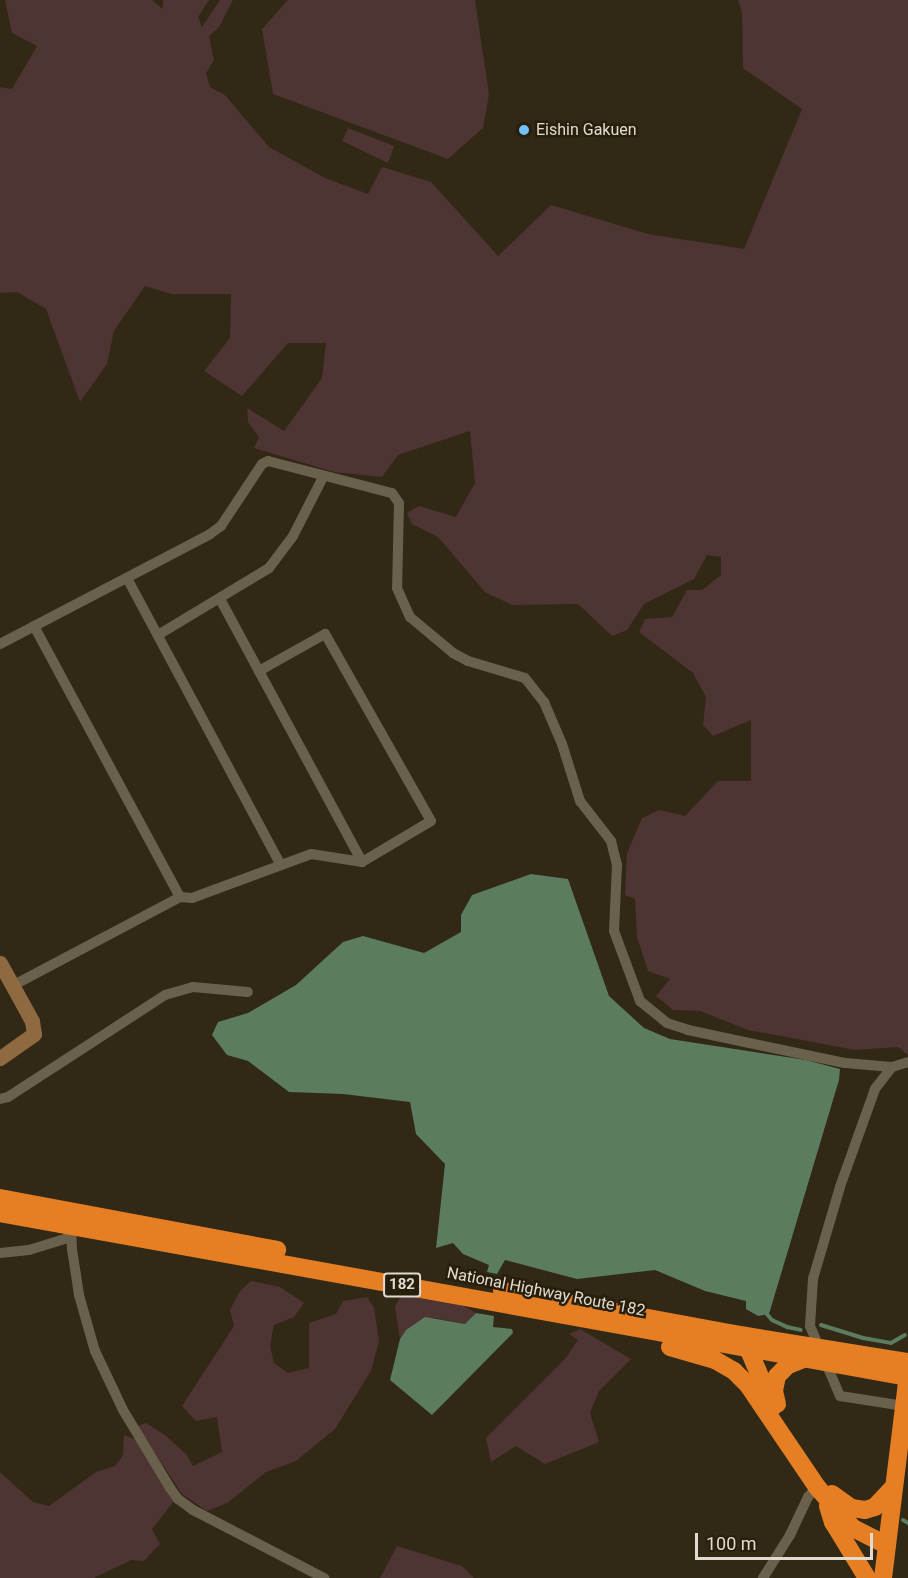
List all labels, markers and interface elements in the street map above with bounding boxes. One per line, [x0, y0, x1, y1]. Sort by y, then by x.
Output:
place label: Eishin Gakuen [536, 120, 637, 140]
marker: Eishin Gakuen [517, 123, 531, 137]
street label: National Highway Route 182 [445, 1263, 647, 1321]
road number: 182 [382, 1273, 422, 1297]
scale bar [698, 1521, 876, 1559]
text: 100 m [706, 1533, 757, 1554]

